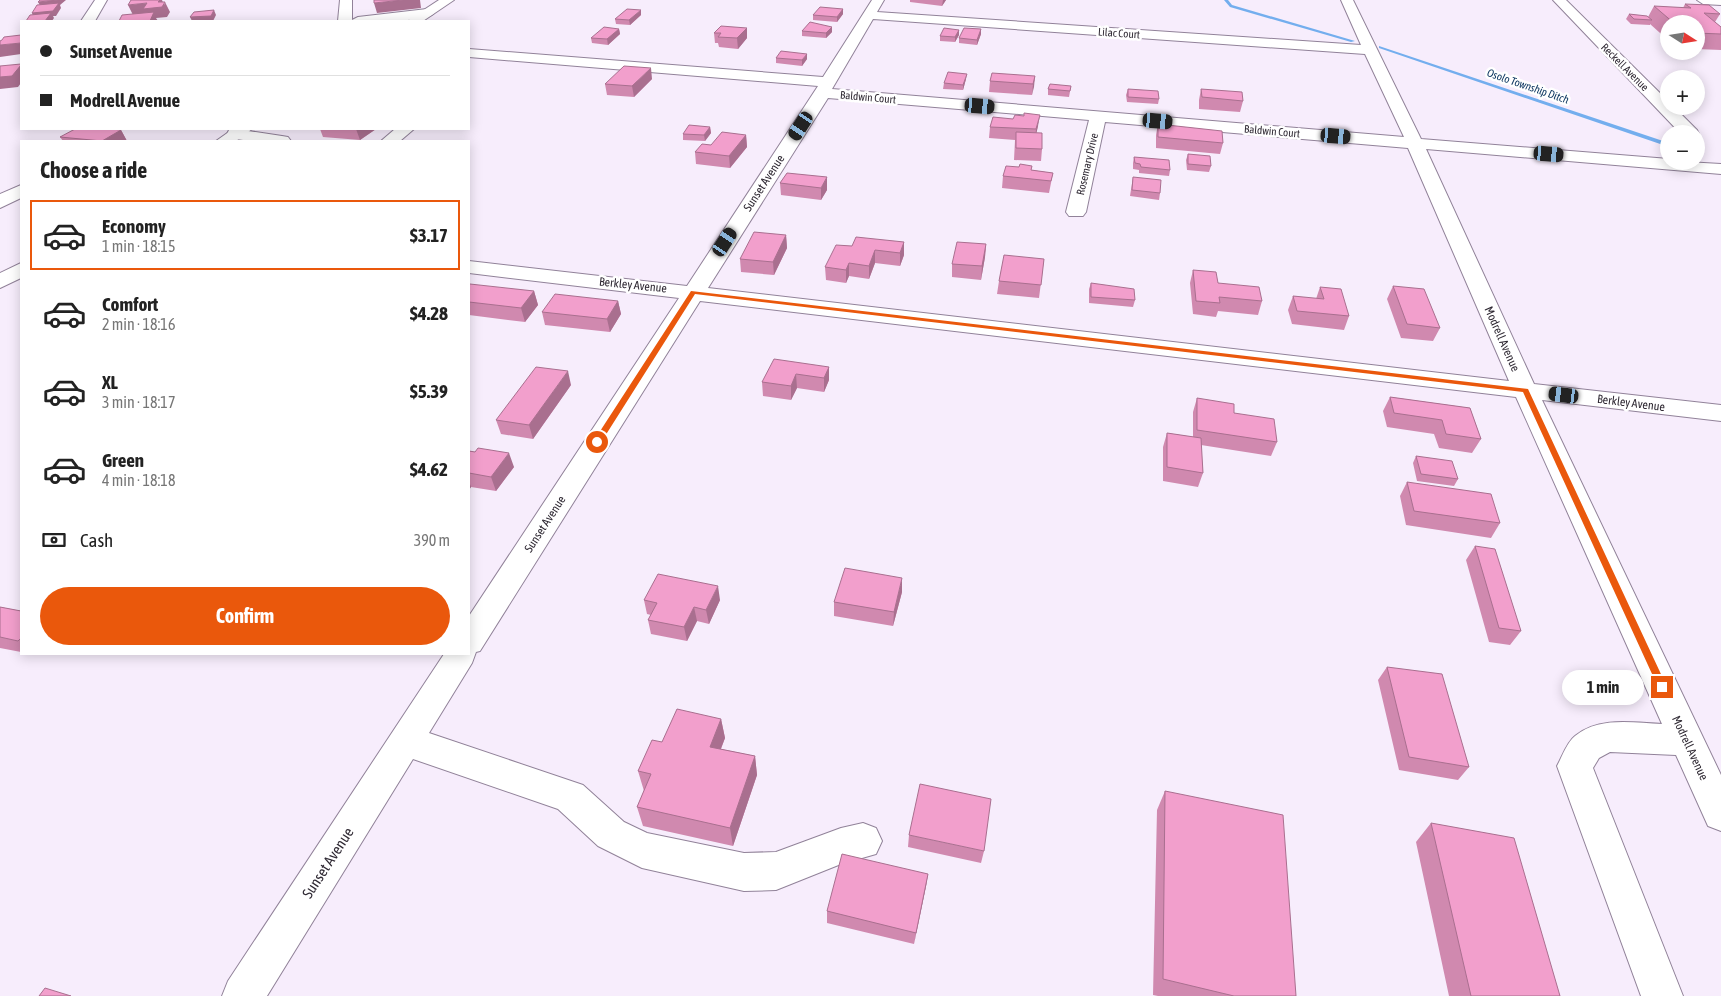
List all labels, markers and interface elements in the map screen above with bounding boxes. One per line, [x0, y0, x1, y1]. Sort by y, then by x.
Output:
north arrow [1660, 15, 1705, 60]
map controls [1660, 15, 1705, 170]
street label: Lilac Court [1098, 26, 1140, 40]
text: Sunset Avenue [70, 40, 172, 62]
street label: Reckell Avenue [1599, 41, 1651, 93]
water label: Osolo Township Ditch [1486, 66, 1571, 106]
button: + [1660, 70, 1705, 115]
text: Modrell Avenue [70, 89, 180, 111]
street label: Baldwin Court [840, 89, 896, 105]
car [964, 97, 995, 115]
car [786, 109, 815, 143]
car [1142, 112, 1173, 130]
street label: Baldwin Court [1244, 123, 1300, 139]
button: − [1660, 125, 1705, 170]
car [1320, 127, 1351, 145]
street label: Rosemary Drive [1074, 132, 1100, 196]
car [1533, 145, 1564, 163]
street label: Sunset Avenue [741, 152, 787, 214]
text: Choose a ride [40, 157, 147, 183]
icon: car [42, 213, 87, 258]
text: Economy [102, 215, 166, 237]
text: $3.17 [410, 224, 448, 246]
car [710, 225, 739, 259]
text: 1 min · 18:15 [102, 237, 175, 255]
street label: Berkley Avenue [598, 274, 668, 296]
icon: car [42, 291, 87, 336]
text: Comfort [102, 293, 158, 315]
text: $4.28 [410, 302, 448, 324]
street label: Modrell Avenue [1481, 304, 1523, 374]
text: 2 min · 18:16 [102, 315, 175, 333]
icon: car [42, 369, 87, 414]
text: XL [102, 371, 118, 393]
text: $5.39 [410, 380, 448, 402]
car [1548, 386, 1579, 404]
street label: Berkley Avenue [1596, 392, 1666, 414]
text: 3 min · 18:17 [102, 393, 175, 411]
route start [586, 431, 608, 453]
icon: car [42, 447, 87, 492]
text: Green [102, 449, 144, 471]
text: $4.62 [410, 458, 448, 480]
text: 4 min · 18:18 [102, 471, 175, 489]
street label: Sunset Avenue [522, 493, 568, 555]
icon: cash [40, 526, 68, 554]
text: Cash [80, 529, 113, 551]
text: 390 m [414, 531, 450, 549]
button: Confirm [40, 587, 450, 645]
callout: 1 min [1562, 670, 1644, 704]
route end [1651, 676, 1673, 698]
text: 1 min [1587, 678, 1619, 696]
street label: Modrell Avenue [1669, 714, 1711, 782]
street label: Sunset Avenue [298, 824, 357, 901]

